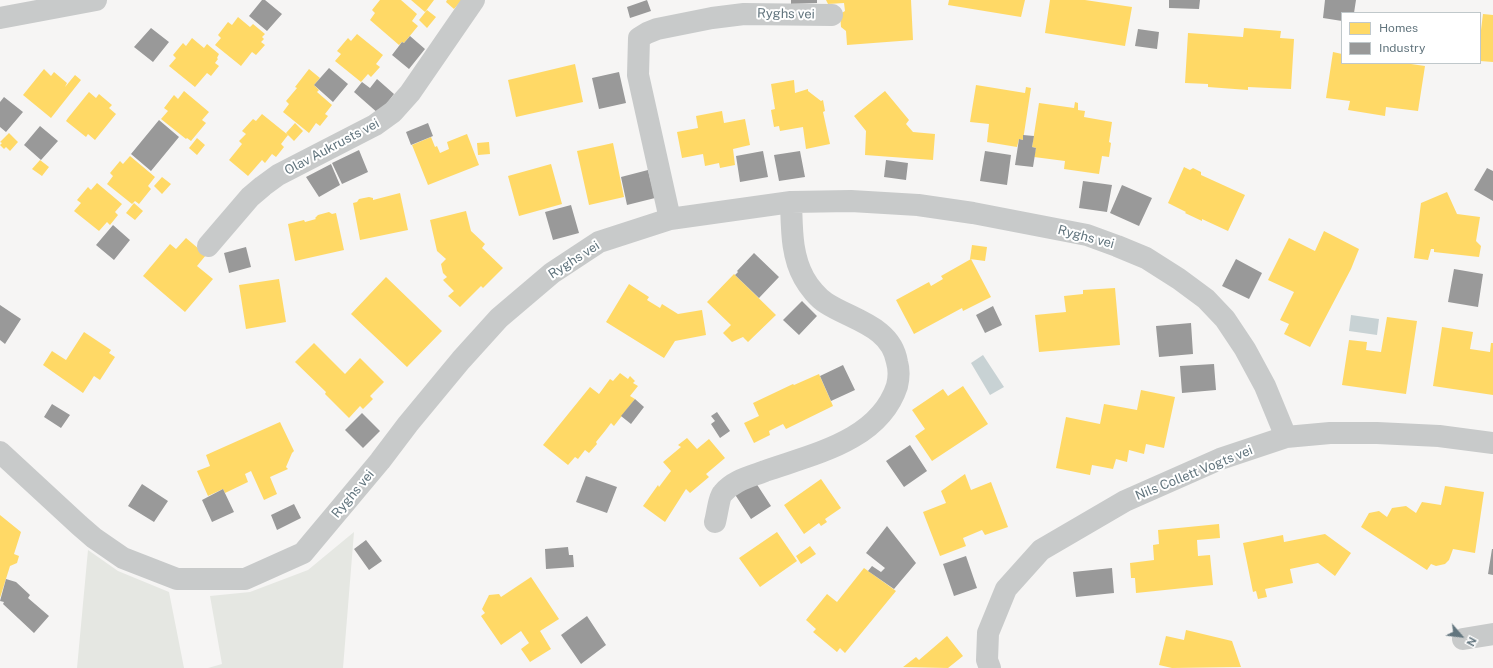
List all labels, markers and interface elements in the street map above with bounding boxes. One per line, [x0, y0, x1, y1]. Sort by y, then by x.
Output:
street label: Ryghs vei [757, 6, 815, 22]
legend [1341, 12, 1481, 64]
text: Homes [1379, 21, 1418, 35]
text: Industry [1379, 41, 1425, 55]
street label: Olav Aukrusts vei [282, 115, 382, 179]
street label: Ryghs vei [1056, 222, 1116, 252]
street label: Ryghs vei [546, 238, 602, 282]
street label: Nils Collett Vogts vei [1133, 442, 1255, 504]
street label: Ryghs vei [328, 467, 378, 521]
north arrow [1441, 616, 1481, 656]
text: N [1464, 635, 1479, 648]

